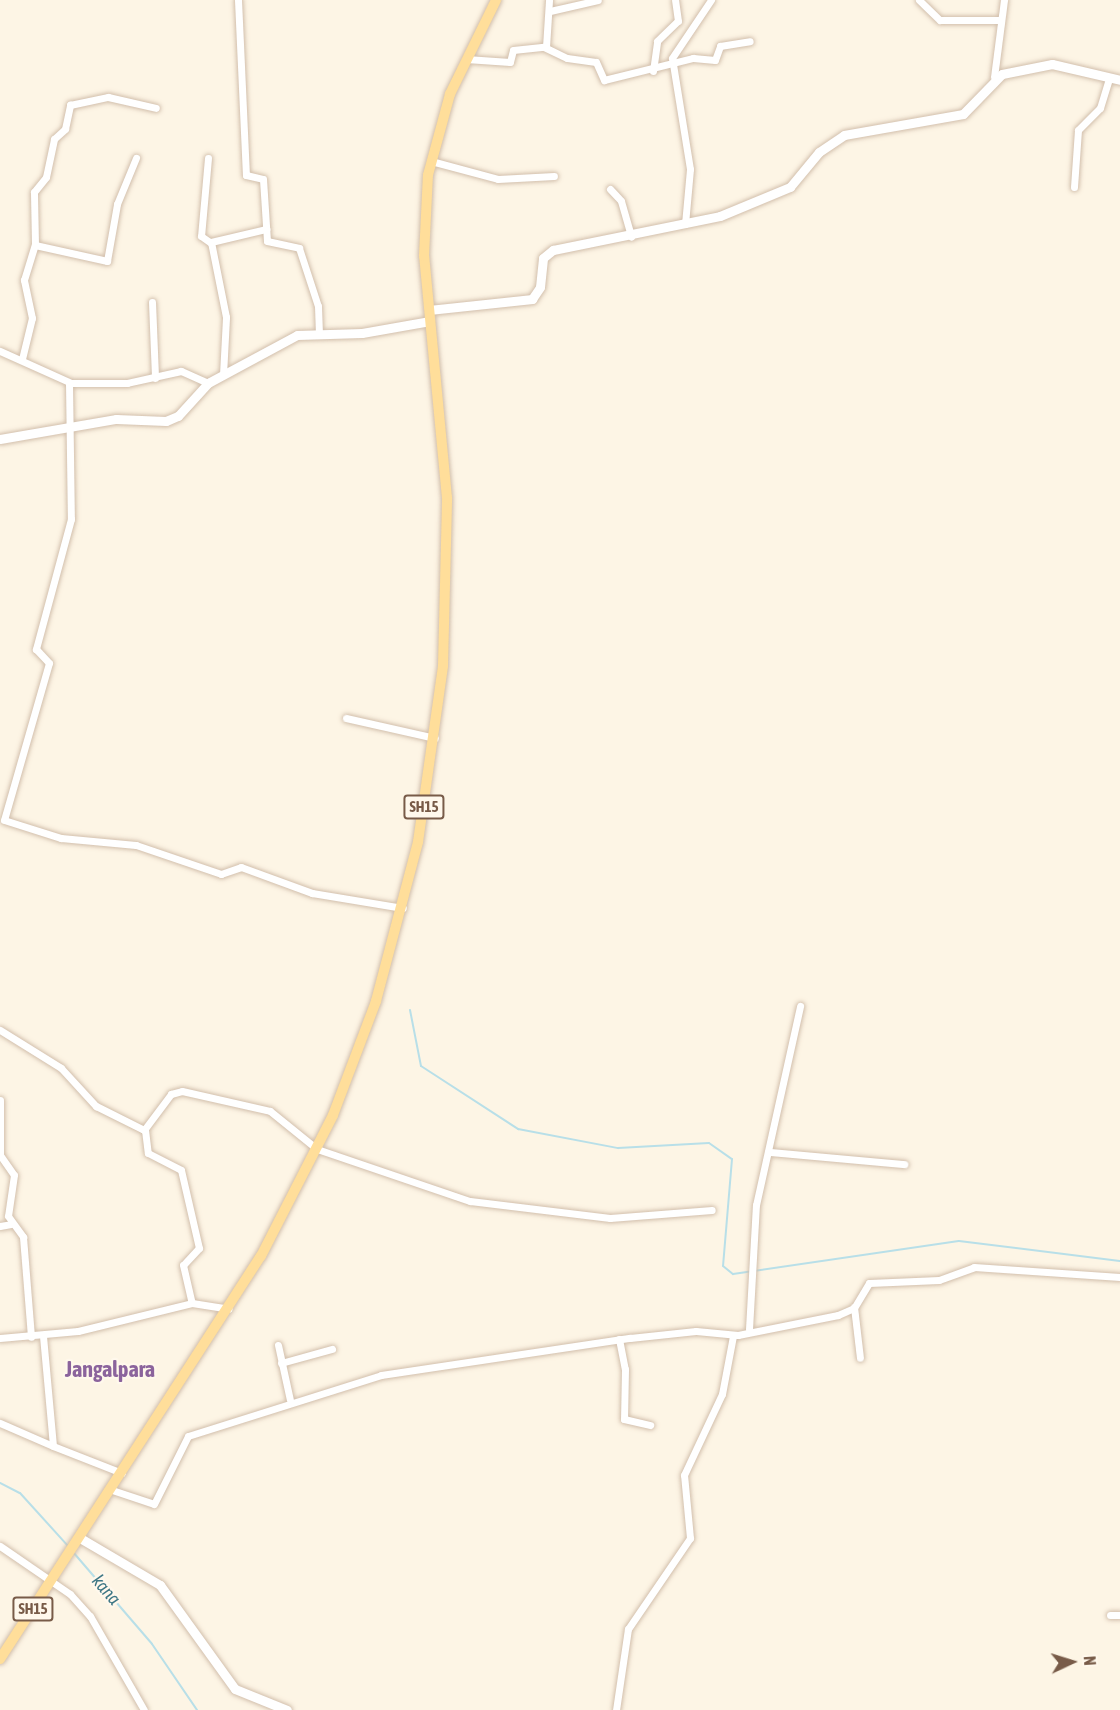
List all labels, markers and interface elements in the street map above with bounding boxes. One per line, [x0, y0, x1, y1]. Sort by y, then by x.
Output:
road number: SH15 [403, 795, 445, 819]
district label: Jangalpara [65, 1357, 155, 1383]
water label: kana [87, 1570, 125, 1610]
road number: SH15 [12, 1597, 54, 1621]
north arrow [1042, 1632, 1102, 1692]
text: N [1081, 1655, 1099, 1666]

